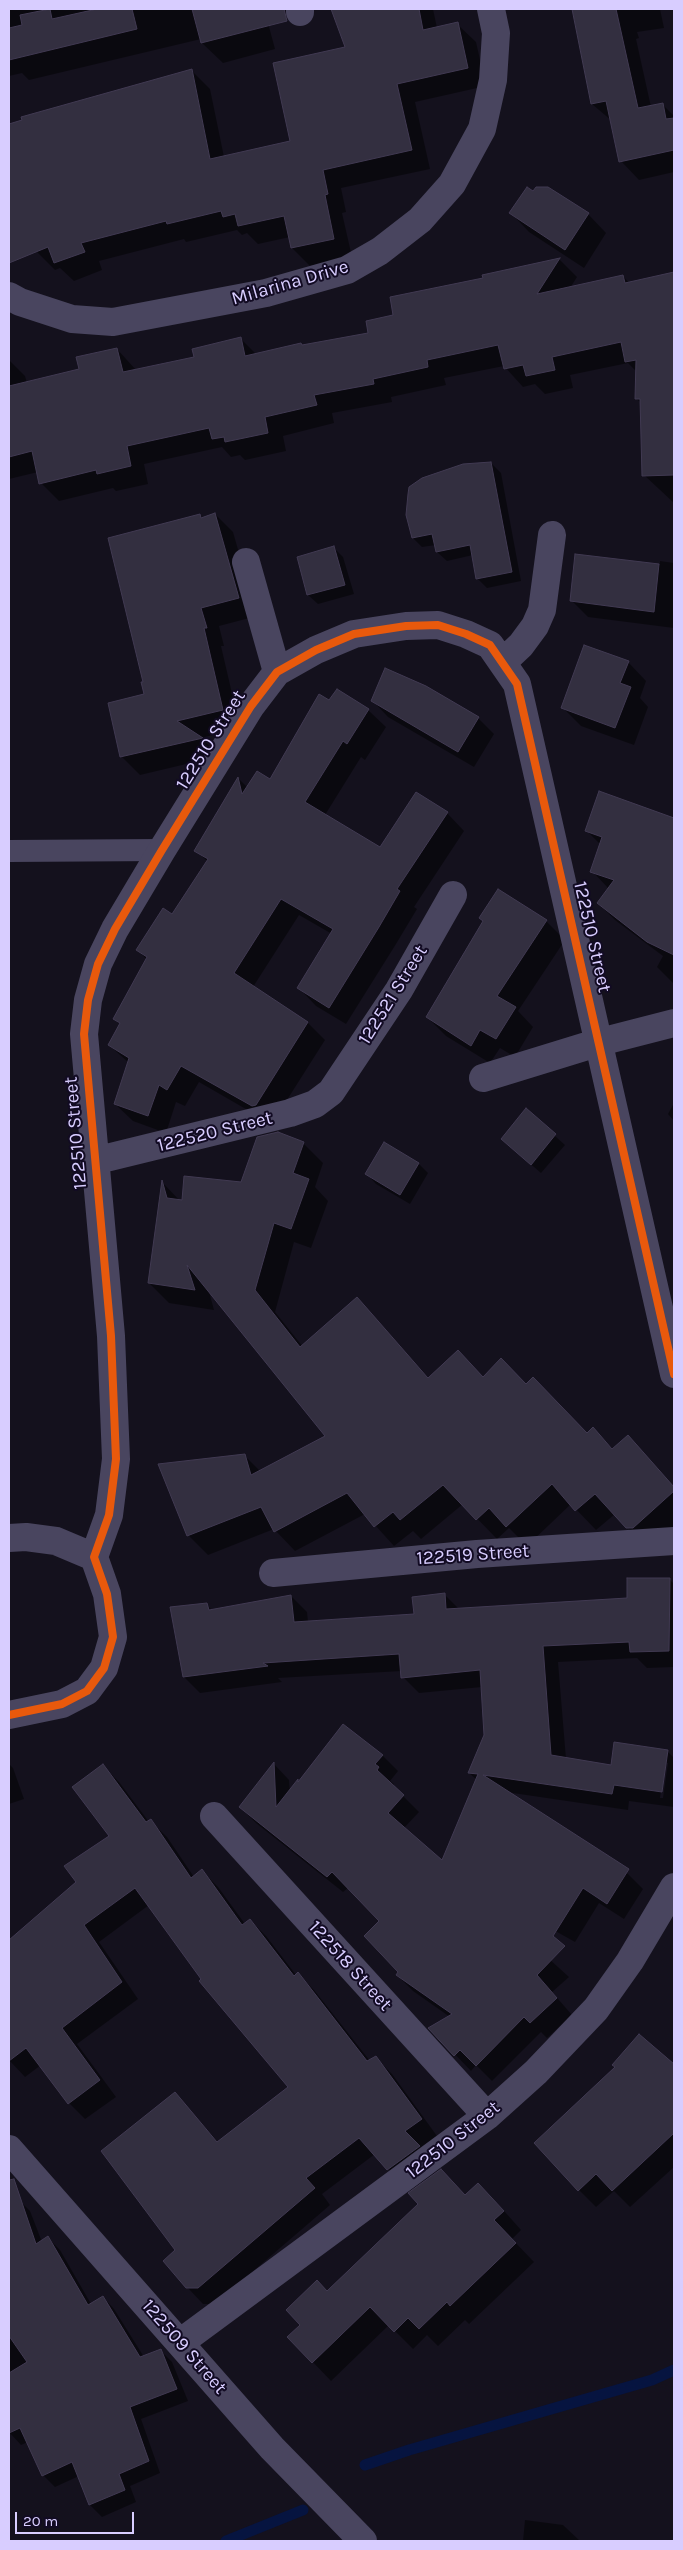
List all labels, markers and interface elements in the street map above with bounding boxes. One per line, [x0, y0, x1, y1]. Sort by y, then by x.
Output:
street label: Milarina Drive [229, 255, 351, 311]
street label: 122510 Street [171, 686, 251, 794]
street label: 122510 Street [568, 879, 616, 995]
street label: 122521 Street [353, 941, 433, 1049]
street label: 122510 Street [60, 1076, 92, 1190]
street label: 122520 Street [155, 1107, 275, 1157]
street label: 122519 Street [416, 1540, 530, 1570]
street label: 122518 Street [304, 1916, 396, 2016]
street label: 122510 Street [401, 2096, 505, 2184]
street label: 122509 Street [137, 2295, 231, 2399]
scale bar [18, 2502, 136, 2534]
text: 20 m [23, 2512, 58, 2530]

